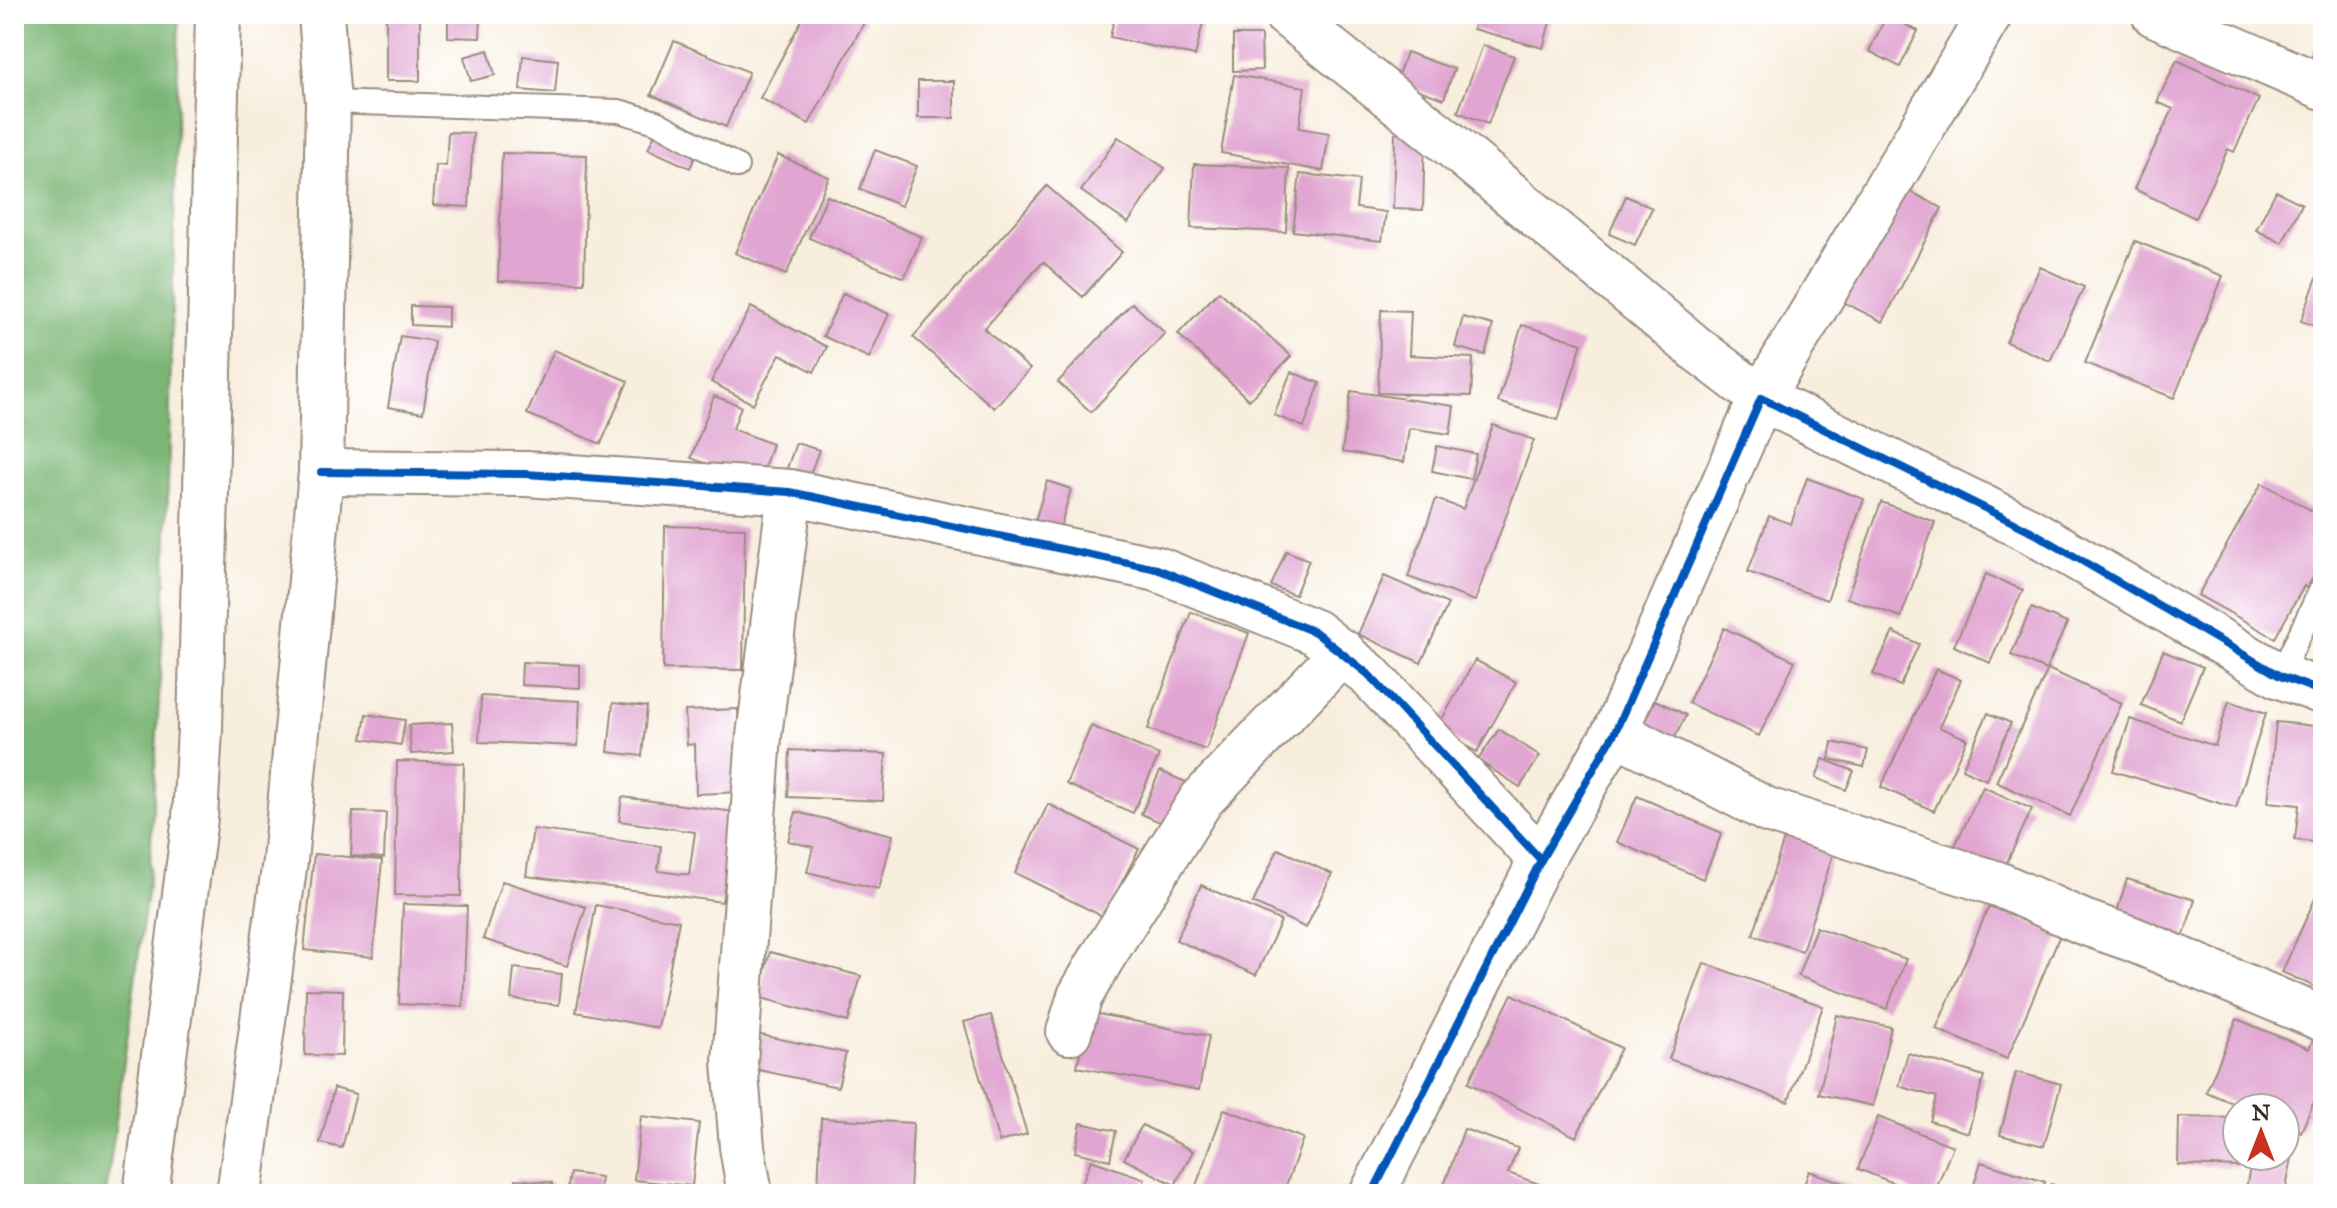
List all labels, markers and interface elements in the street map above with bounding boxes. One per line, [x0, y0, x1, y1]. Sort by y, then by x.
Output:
north arrow [2221, 1092, 2301, 1172]
text: N [2252, 1099, 2271, 1126]

